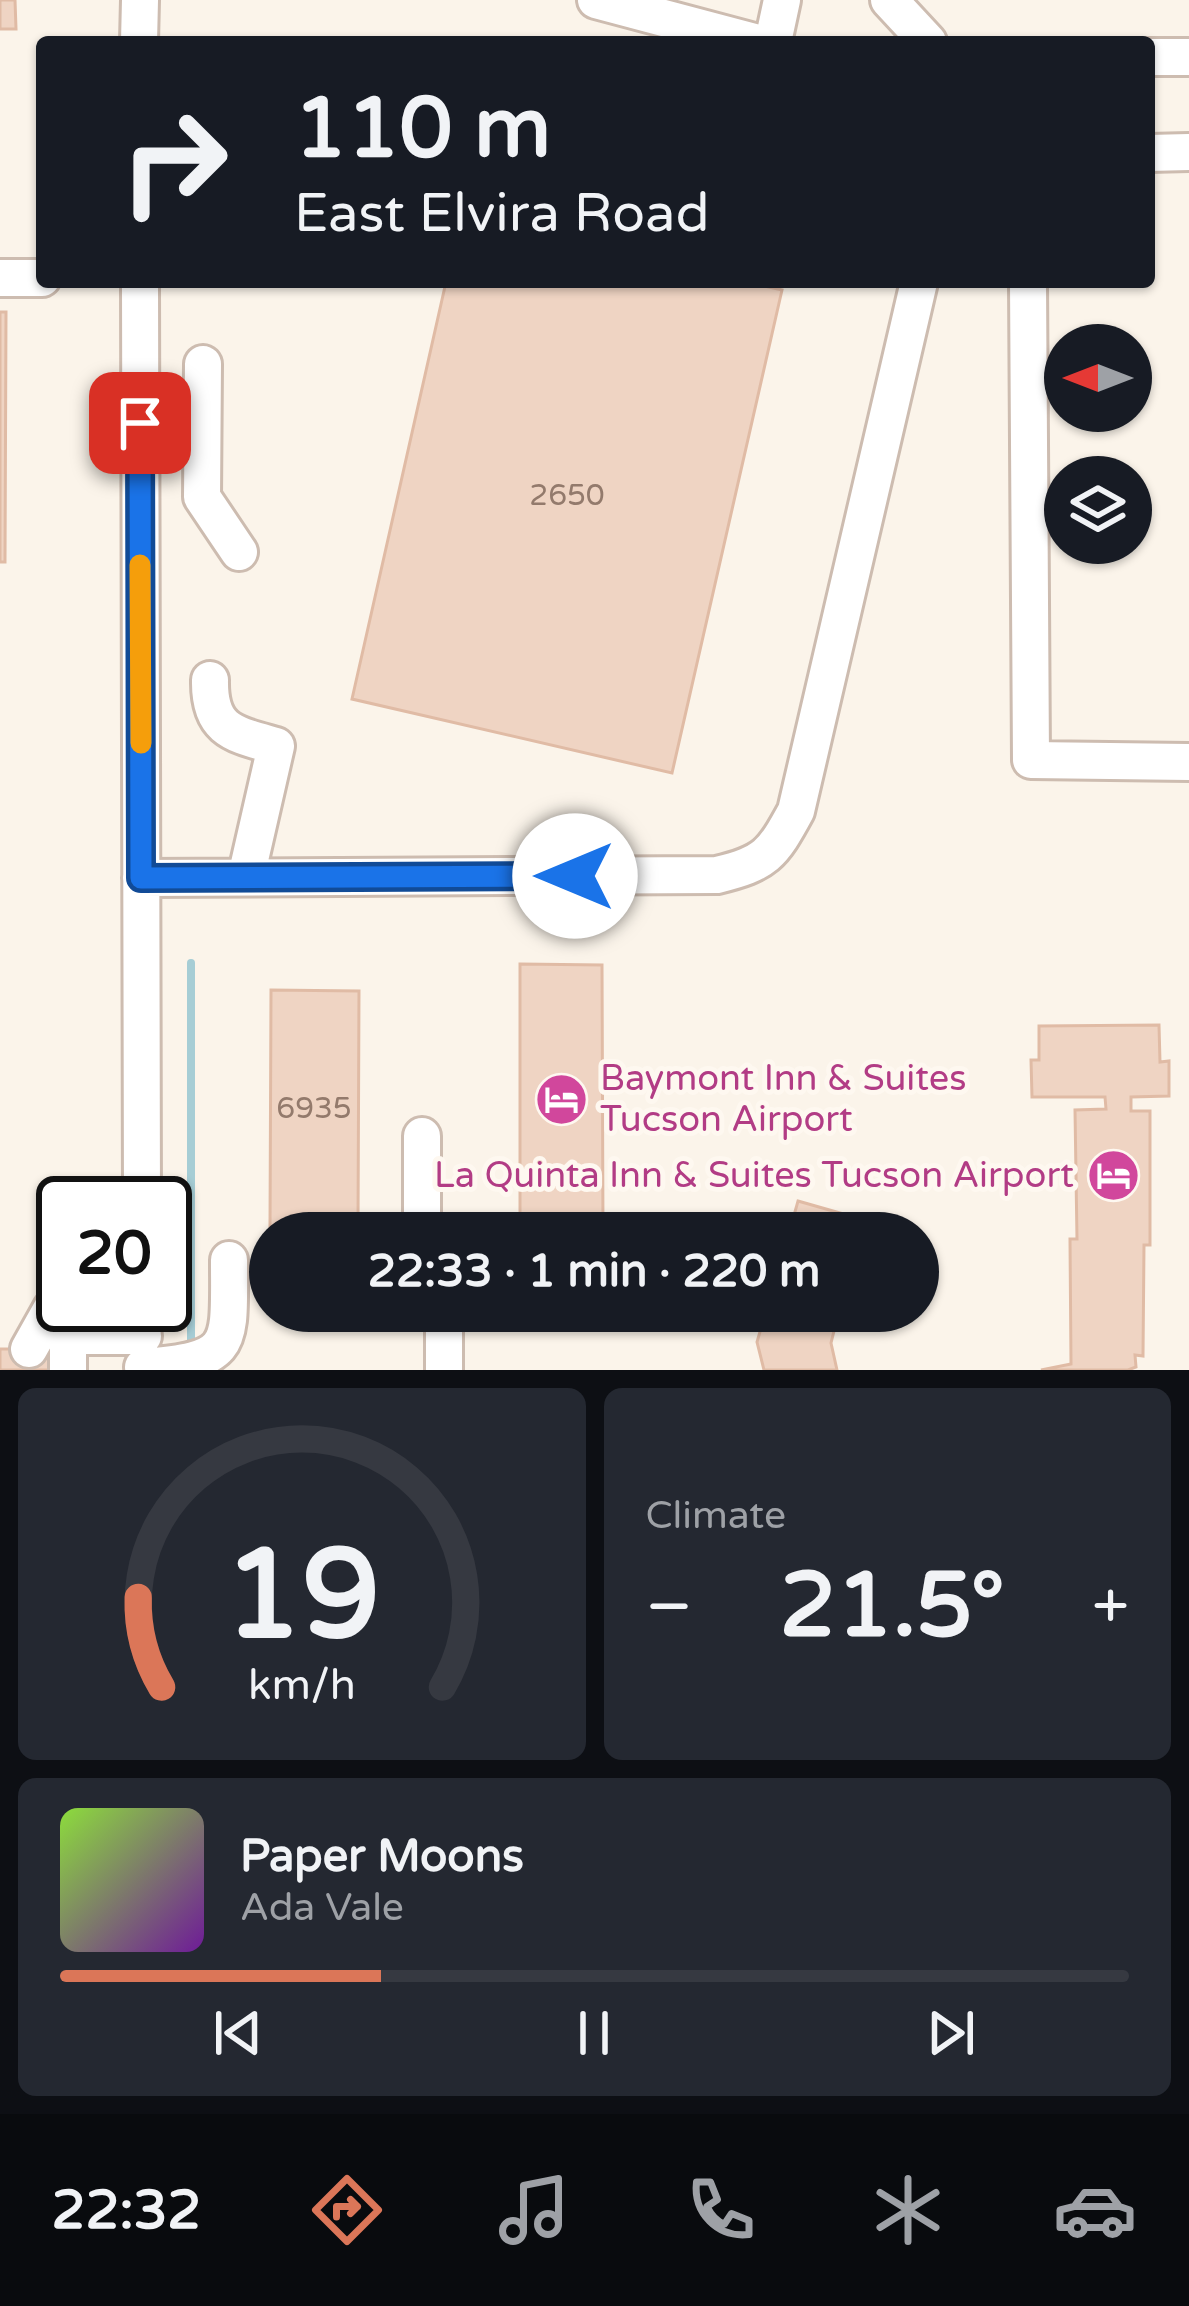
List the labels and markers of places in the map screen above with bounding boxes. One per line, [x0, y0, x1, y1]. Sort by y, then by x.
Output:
pin [89, 372, 191, 474]
place label: Baymont Inn & Suites Tucson Airport [600, 1057, 966, 1141]
hotel icon: Baymont Inn & Suites Tucson Airport [533, 1071, 589, 1127]
hotel icon: La Quinta Inn & Suites Tucson Airport [1085, 1147, 1141, 1203]
place label: La Quinta Inn & Suites Tucson Airport [434, 1154, 1074, 1197]

